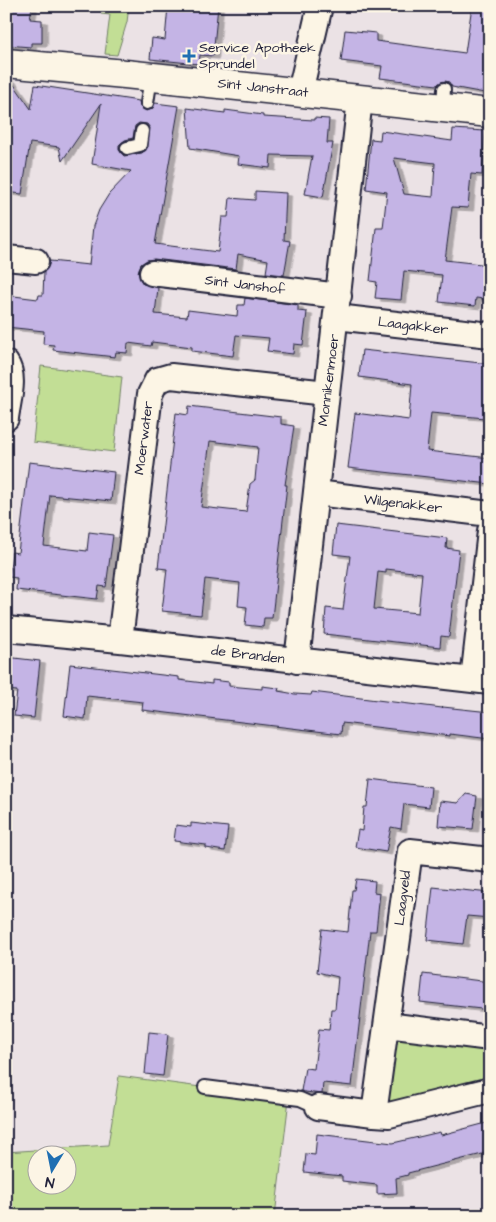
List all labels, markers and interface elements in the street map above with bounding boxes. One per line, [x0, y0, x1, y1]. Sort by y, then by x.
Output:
place label: Service Apotheek Sprundel [199, 38, 316, 74]
marker: Service Apotheek Sprundel [183, 50, 195, 62]
street label: Sint Janstraat [217, 73, 310, 103]
street label: Sint Janshof [204, 270, 287, 300]
street label: Laagakker [377, 312, 450, 340]
street label: Monnikenmoer [313, 332, 345, 427]
street label: Moerwater [130, 400, 158, 476]
street label: Wilgenakker [363, 489, 444, 519]
street label: de Branden [210, 641, 286, 669]
street label: Laagveld [390, 869, 416, 927]
north arrow [28, 1144, 78, 1194]
text: N [44, 1171, 56, 1192]

